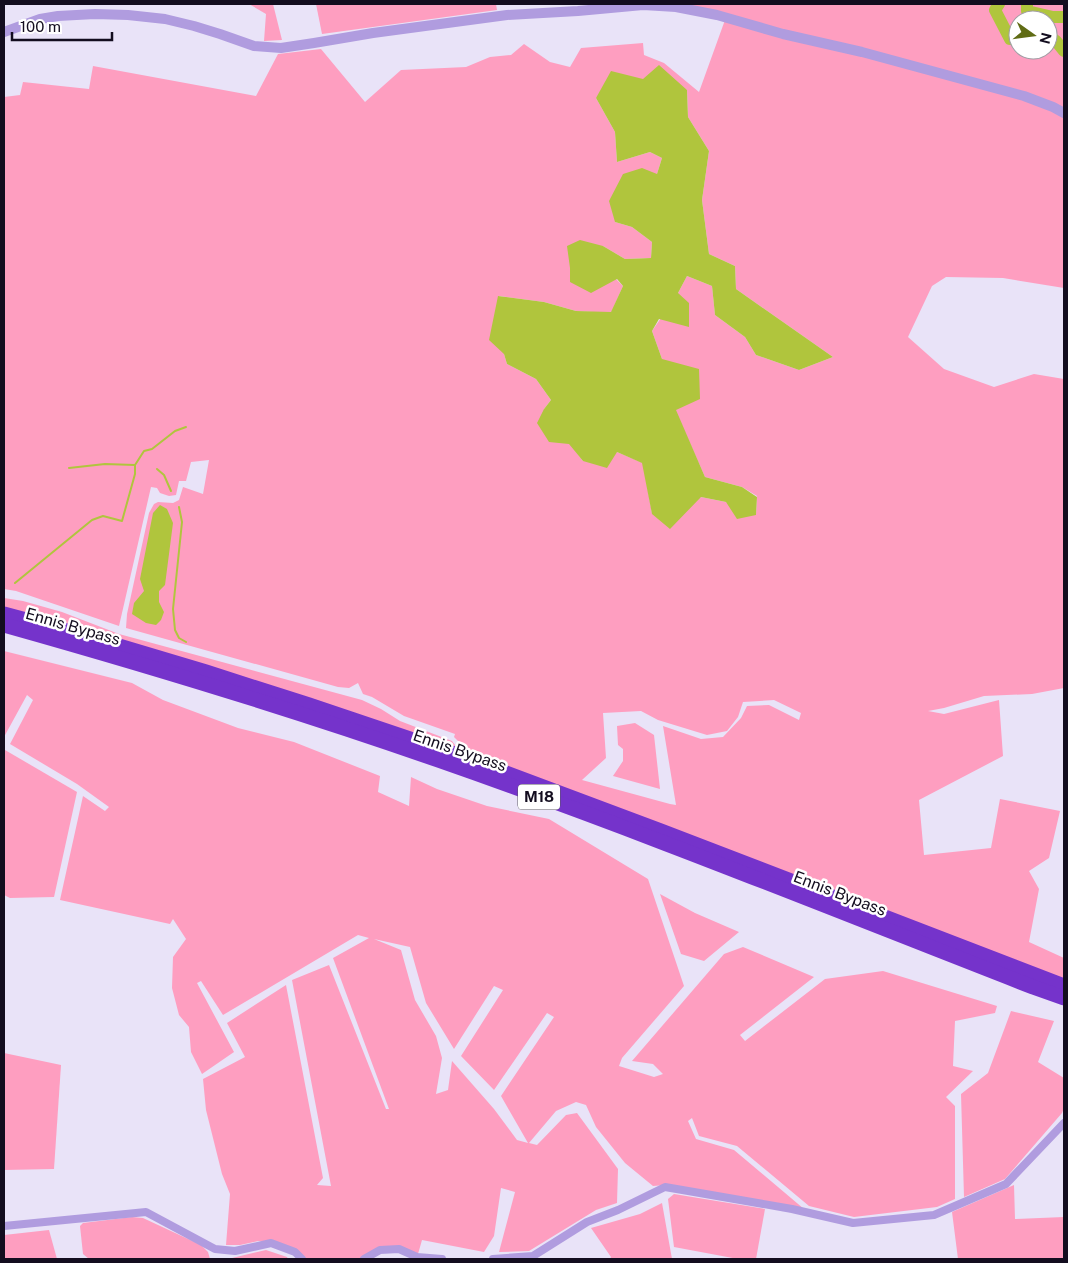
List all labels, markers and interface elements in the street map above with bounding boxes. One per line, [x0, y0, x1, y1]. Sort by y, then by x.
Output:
scale bar [12, 10, 112, 42]
north arrow [1008, 10, 1058, 60]
text: 100 m [20, 18, 61, 35]
text: N [1037, 31, 1055, 45]
street label: Ennis Bypass [23, 604, 122, 649]
street label: Ennis Bypass [411, 726, 509, 775]
road number: M18 [518, 784, 560, 810]
street label: Ennis Bypass [791, 867, 889, 920]

